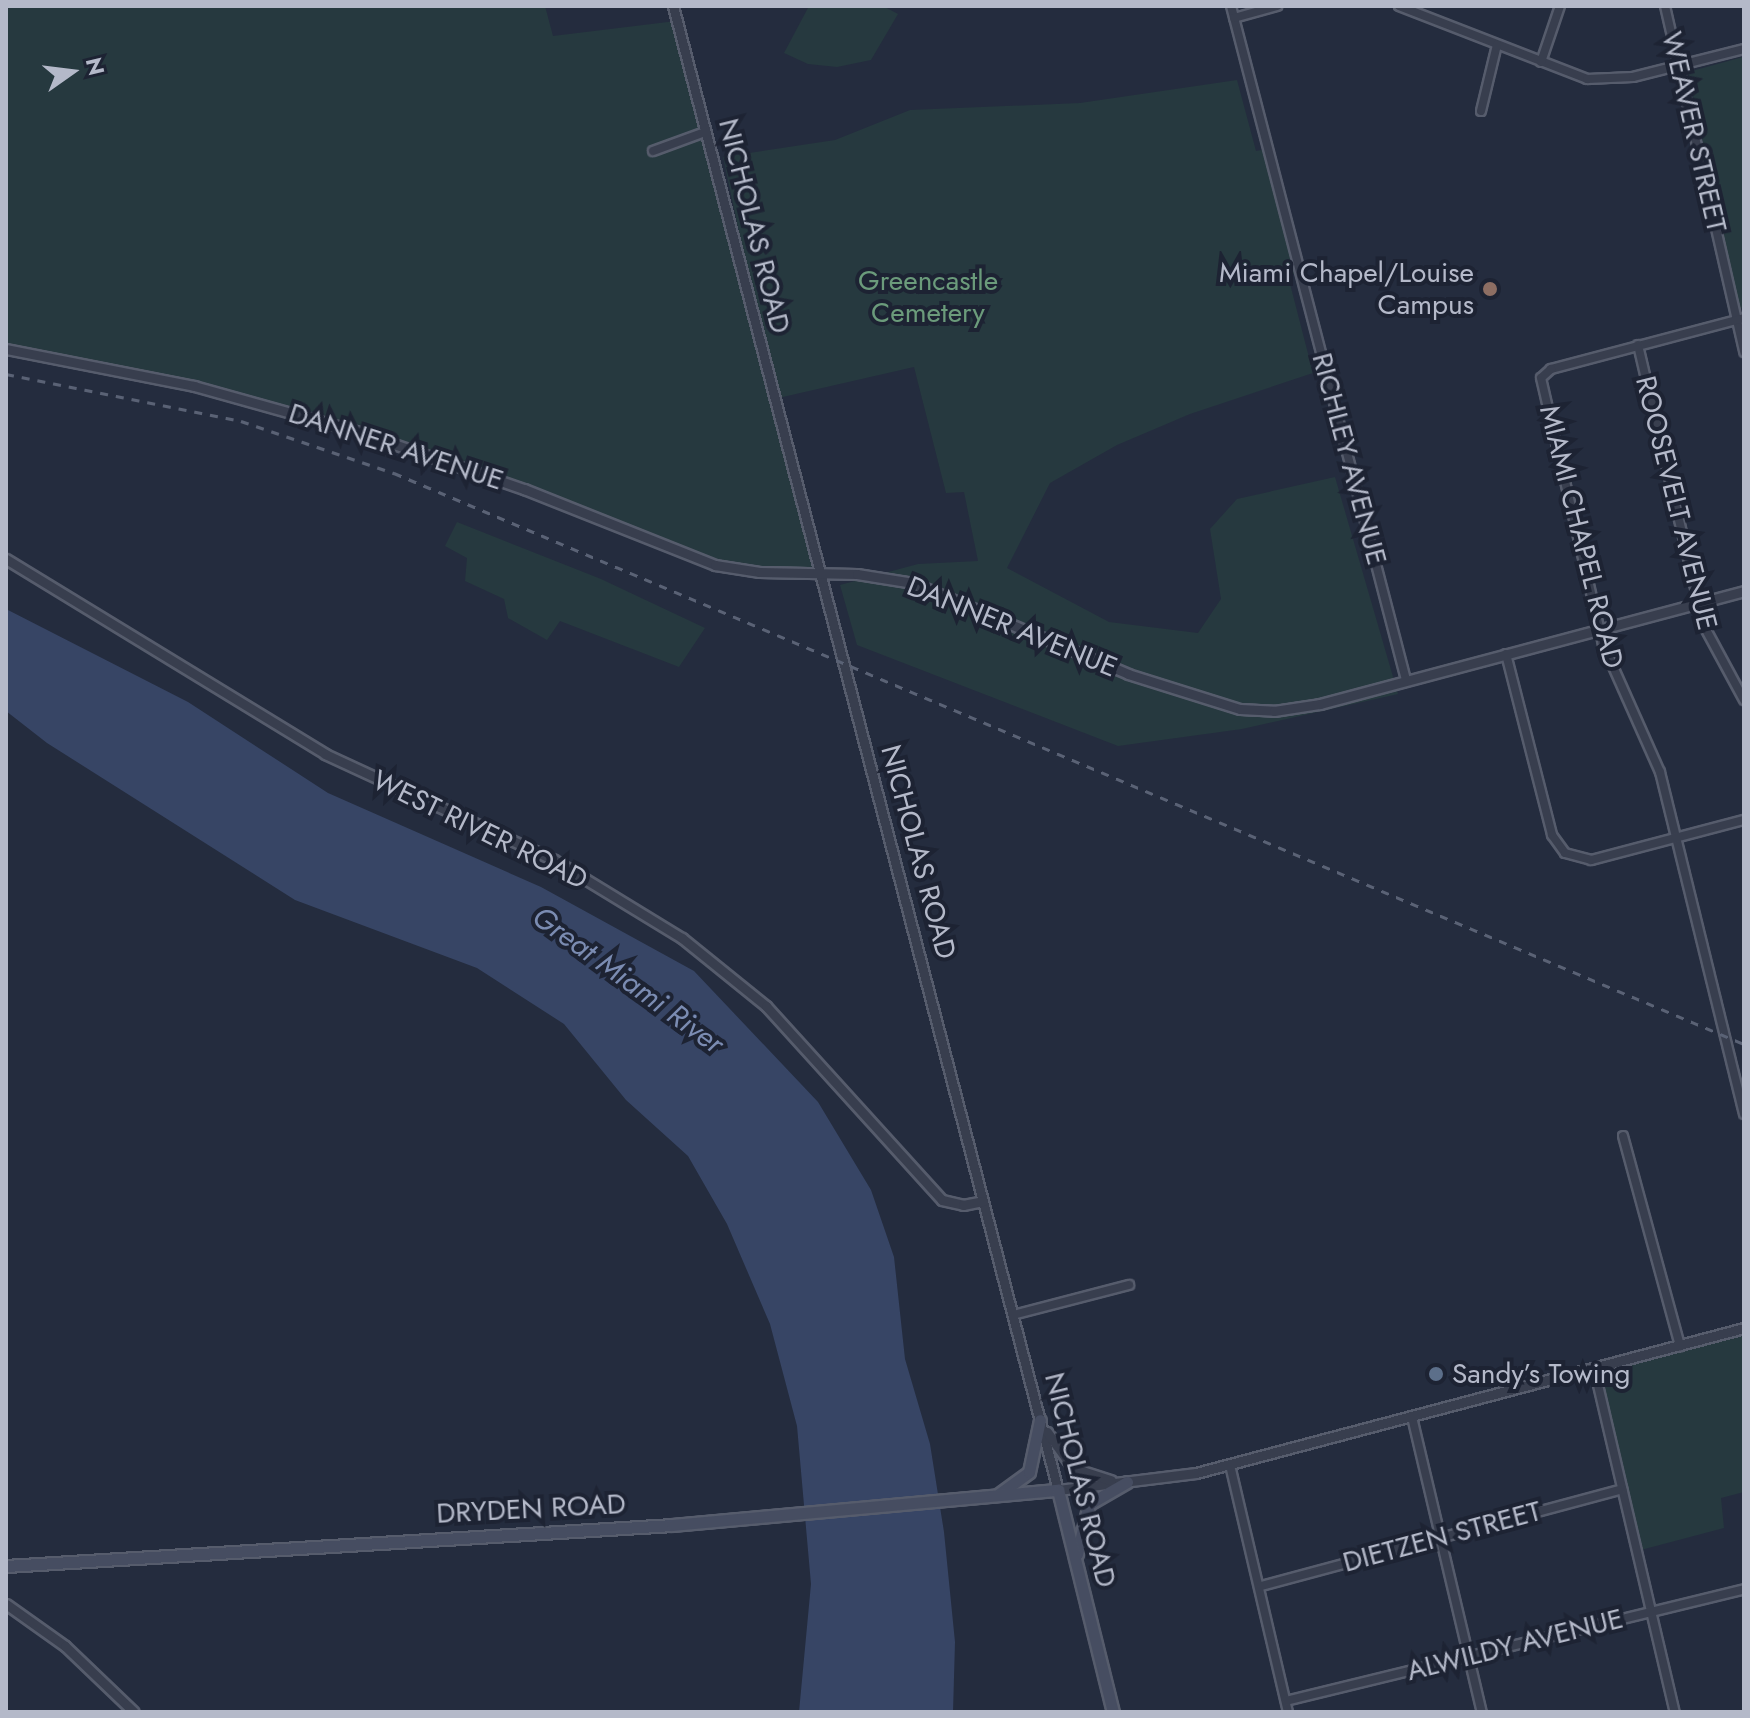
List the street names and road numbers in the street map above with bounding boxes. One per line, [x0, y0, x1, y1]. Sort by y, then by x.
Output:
street label: WEAVER STREET [1655, 29, 1733, 235]
street label: NICHOLAS ROAD [711, 115, 797, 337]
street label: RICHLEY AVENUE [1305, 349, 1393, 569]
street label: ROOSEVELT AVENUE [1628, 372, 1724, 634]
street label: DANNER AVENUE [284, 396, 508, 498]
street label: MIAMI CHAPEL ROAD [1532, 402, 1630, 672]
street label: DANNER AVENUE [902, 570, 1122, 684]
street label: NICHOLAS ROAD [873, 741, 963, 963]
street label: WEST RIVER ROAD [367, 763, 593, 897]
street label: NICHOLAS ROAD [1037, 1369, 1123, 1591]
street label: DRYDEN ROAD [436, 1487, 626, 1531]
street label: DIETZEN STREET [1339, 1494, 1545, 1580]
street label: ALWILDY AVENUE [1403, 1602, 1627, 1688]

